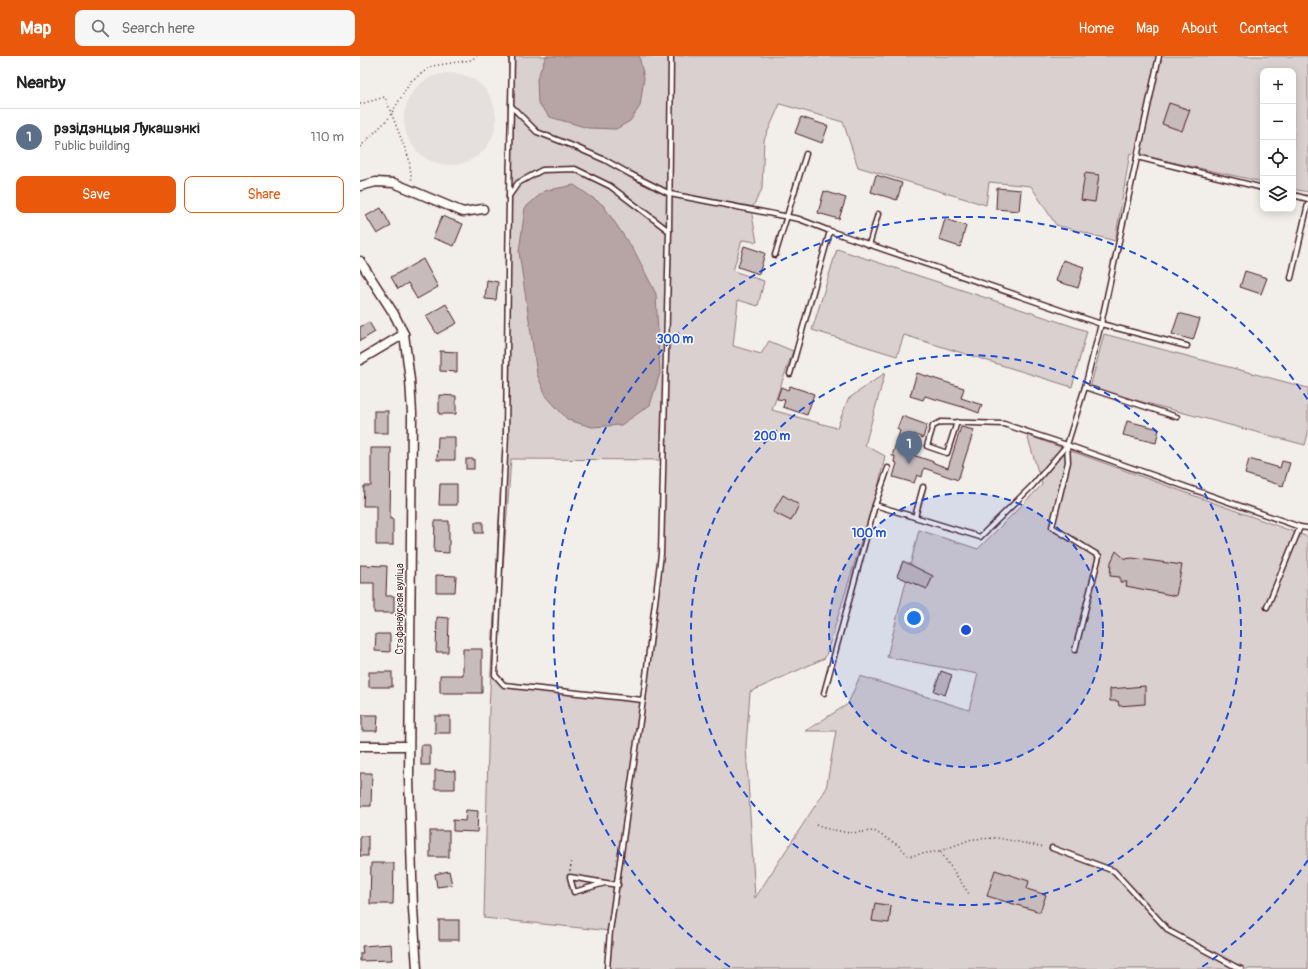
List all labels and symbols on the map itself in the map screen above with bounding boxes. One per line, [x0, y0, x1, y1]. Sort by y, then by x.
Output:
text: 300 m [657, 332, 694, 347]
text: 200 m [754, 429, 791, 444]
pin: 1 [896, 431, 922, 464]
text: 100 m [852, 526, 887, 541]
street label: Стэфанаўская вуліца [394, 563, 406, 655]
your location [904, 608, 924, 628]
centre of rings [959, 623, 973, 637]

